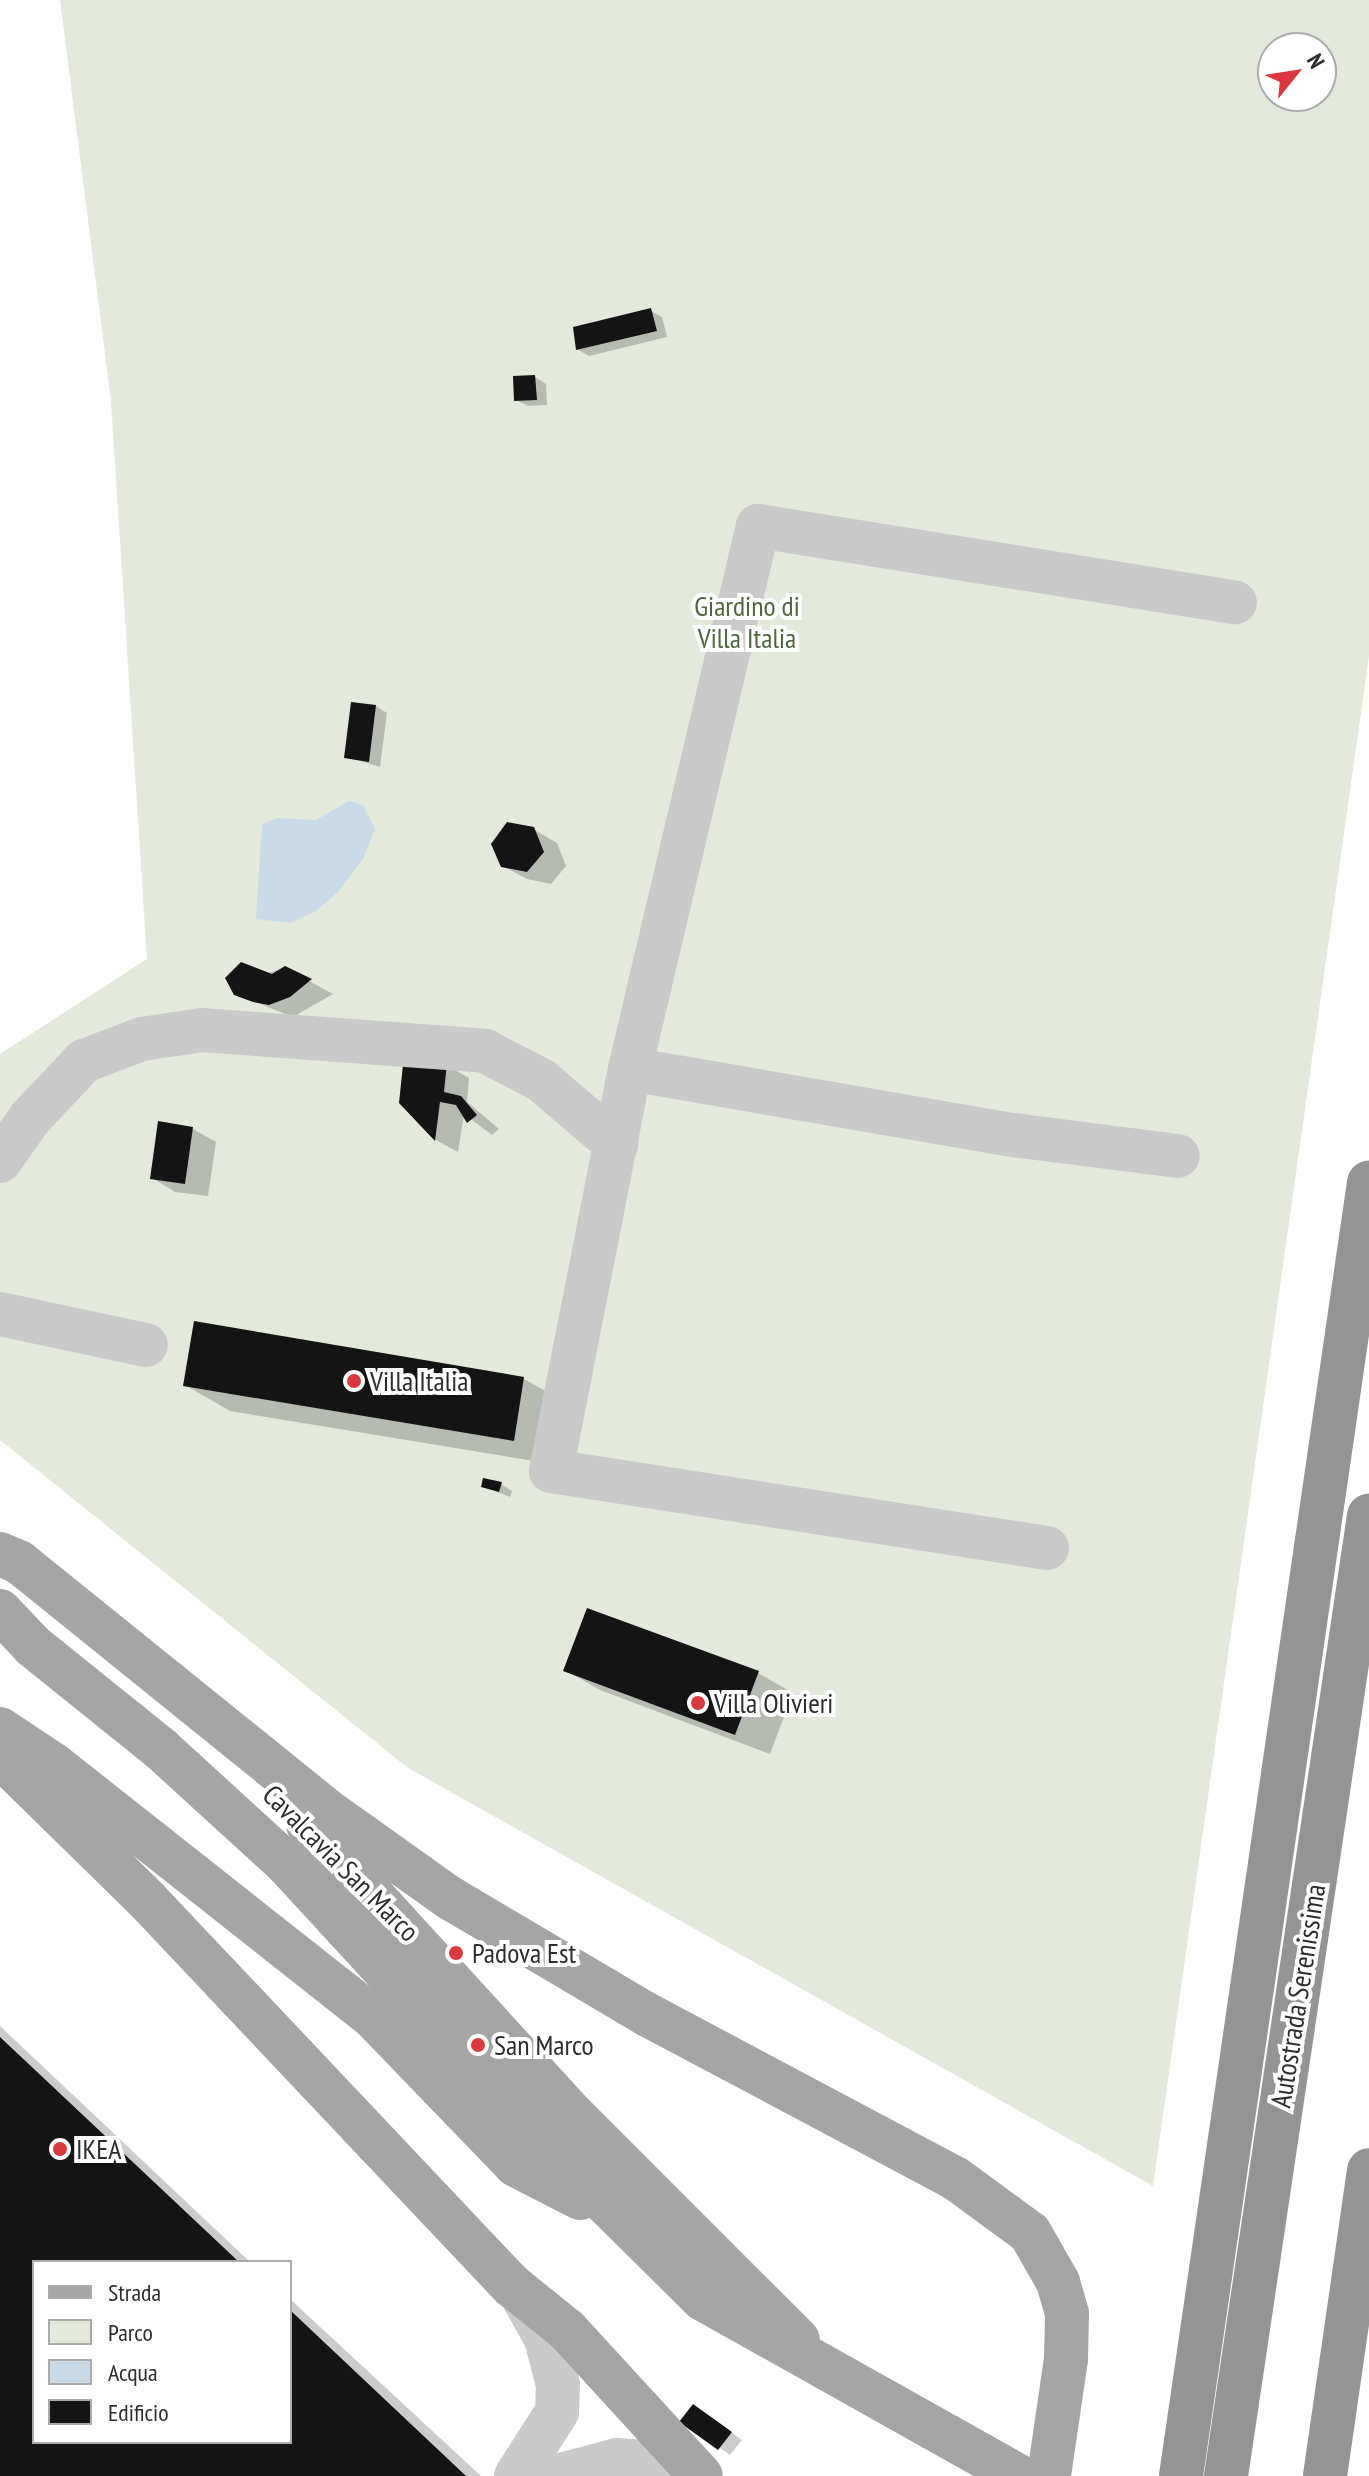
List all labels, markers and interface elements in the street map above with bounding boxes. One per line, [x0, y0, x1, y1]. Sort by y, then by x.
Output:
north arrow [1257, 32, 1337, 112]
text: N [1301, 49, 1331, 73]
park label: Giardino di Villa Italia [694, 589, 800, 655]
place label: Villa Italia [370, 1364, 468, 1398]
marker: Villa Italia [345, 1372, 363, 1390]
place label: Villa Olivieri [714, 1686, 833, 1720]
marker: Villa Olivieri [689, 1694, 707, 1712]
street label: Cavalcavia San Marco [256, 1778, 426, 1948]
street label: Autostrada Serenissima [1264, 1882, 1332, 2110]
place label: Padova Est [472, 1936, 576, 1970]
marker: Padova Est [447, 1944, 465, 1962]
place label: San Marco [494, 2028, 594, 2062]
marker: San Marco [469, 2036, 487, 2054]
place label: IKEA [76, 2132, 122, 2166]
marker: IKEA [51, 2140, 69, 2158]
legend [32, 2260, 292, 2444]
text: Strada [108, 2277, 161, 2308]
text: Parco [108, 2317, 153, 2348]
text: Acqua [108, 2357, 158, 2388]
text: Edificio [108, 2397, 169, 2428]

